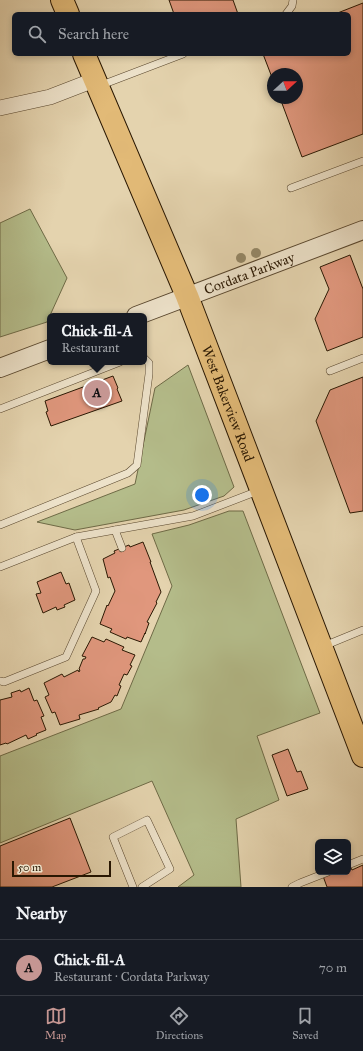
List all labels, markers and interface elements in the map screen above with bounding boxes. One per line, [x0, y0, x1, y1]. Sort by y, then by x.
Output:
search box [12, 12, 351, 56]
icon: search [26, 23, 48, 45]
text: Search here [58, 25, 129, 43]
north arrow [267, 68, 303, 104]
street label: Cordata Parkway [201, 248, 297, 298]
popup [47, 313, 147, 365]
text: Chick-fil-A [61, 322, 133, 340]
text: Restaurant [61, 340, 120, 356]
street label: West Bakerview Road [198, 343, 258, 464]
pin: A [84, 378, 110, 408]
your location [192, 485, 212, 505]
map controls [315, 839, 351, 875]
button: layers [315, 839, 351, 875]
scale bar [12, 859, 111, 878]
text: 50 m [18, 861, 41, 874]
text: Nearby [16, 903, 67, 924]
text: Chick-fil-A [54, 951, 125, 969]
text: A [25, 960, 33, 976]
text: 70 m [319, 960, 347, 976]
text: Restaurant · Cordata Parkway [54, 969, 209, 985]
tab: Map [45, 1005, 67, 1042]
tab: Directions [156, 1005, 203, 1042]
tab: Saved [292, 1005, 318, 1042]

